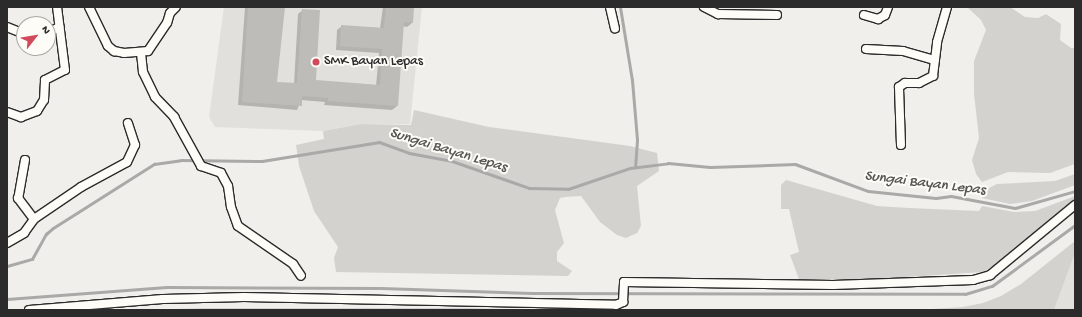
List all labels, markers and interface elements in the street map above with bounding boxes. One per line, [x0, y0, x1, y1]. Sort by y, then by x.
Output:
north arrow [16, 16, 56, 56]
text: N [38, 24, 52, 37]
place label: SMK Bayan Lepas [324, 54, 423, 70]
marker: SMK Bayan Lepas [311, 57, 321, 67]
water label: Sungai Bayan Lepas [387, 125, 509, 177]
water label: Sungai Bayan Lepas [864, 168, 986, 200]

